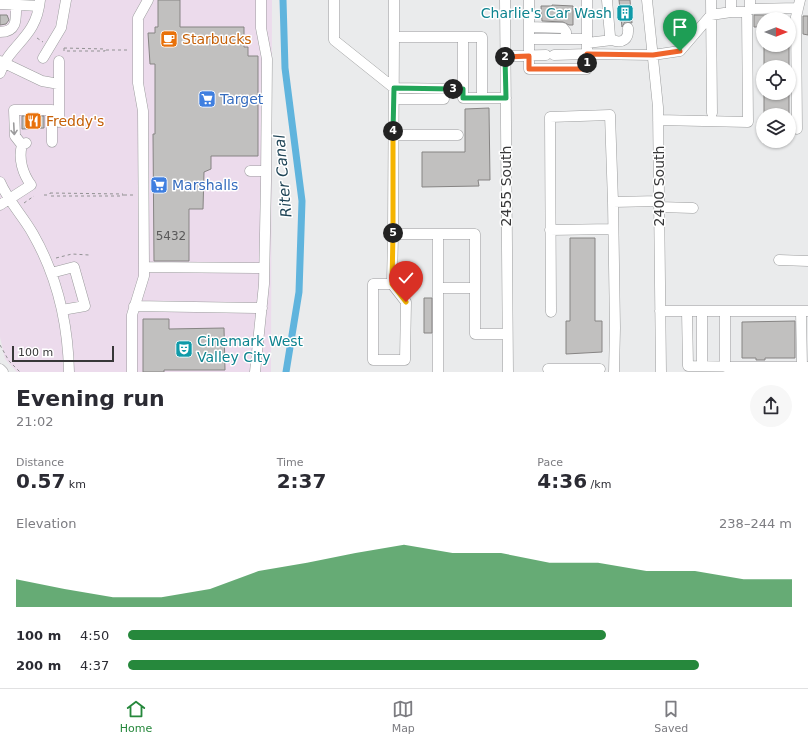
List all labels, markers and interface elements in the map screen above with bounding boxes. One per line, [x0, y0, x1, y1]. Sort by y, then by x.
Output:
building icon: Charlie's Car Wash [615, 3, 635, 23]
place label: Charlie's Car Wash [481, 5, 612, 21]
pin [663, 10, 697, 51]
north arrow [756, 12, 796, 52]
map controls [756, 12, 796, 148]
icon: arrive [669, 16, 691, 38]
cafe icon: Starbucks [159, 29, 179, 49]
place label: Starbucks [182, 31, 252, 47]
pin: 2 [495, 47, 515, 67]
text: 2 [501, 50, 509, 63]
pin: 1 [577, 53, 597, 73]
text: 1 [583, 56, 591, 69]
button: locate [756, 60, 796, 100]
pin: 3 [443, 79, 463, 99]
text: 3 [449, 82, 457, 95]
supermarket icon: Target [197, 89, 217, 109]
place label: Target [219, 91, 264, 107]
button: layers [756, 108, 796, 148]
restaurant icon: Freddy's [23, 111, 43, 131]
place label: Freddy's [46, 113, 104, 129]
pin: 4 [383, 121, 403, 141]
one-way arrow [11, 122, 18, 135]
text: 4 [389, 124, 397, 137]
water label: Riter Canal [270, 133, 296, 218]
street label: 2455 South [498, 146, 514, 226]
street label: 2400 South [651, 146, 667, 226]
supermarket icon: Marshalls [149, 175, 169, 195]
place label: Marshalls [172, 177, 238, 193]
pin: 5 [383, 223, 403, 243]
text: 5 [389, 226, 397, 239]
house number: 5432 [156, 229, 186, 243]
pin [389, 261, 423, 302]
icon: check [395, 267, 417, 289]
place label: Cinemark West Valley City [197, 333, 304, 365]
theatre icon: Cinemark West Valley City [174, 339, 194, 359]
scale bar [12, 344, 114, 363]
text: 100 m [18, 346, 53, 359]
button: share [750, 385, 792, 427]
text: Evening run [16, 386, 165, 411]
text: 21:02 [16, 414, 53, 429]
text: Distance [16, 456, 64, 469]
text: Time [277, 456, 304, 469]
text: Pace [537, 456, 563, 469]
text: 0.57 [16, 469, 65, 493]
text: 2:37 [277, 469, 326, 493]
text: 4:36 [537, 469, 587, 493]
text: km [65, 478, 86, 491]
text: /km [587, 478, 611, 491]
text: Elevation [16, 516, 76, 531]
text: 238–244 m [719, 516, 792, 531]
text: 100 m [16, 628, 61, 643]
text: 4:50 [80, 628, 109, 643]
text: 200 m [16, 658, 61, 673]
text: 4:37 [80, 658, 109, 673]
tab: Home [120, 698, 152, 735]
tab: Map [392, 698, 415, 735]
tab: Saved [654, 698, 688, 735]

